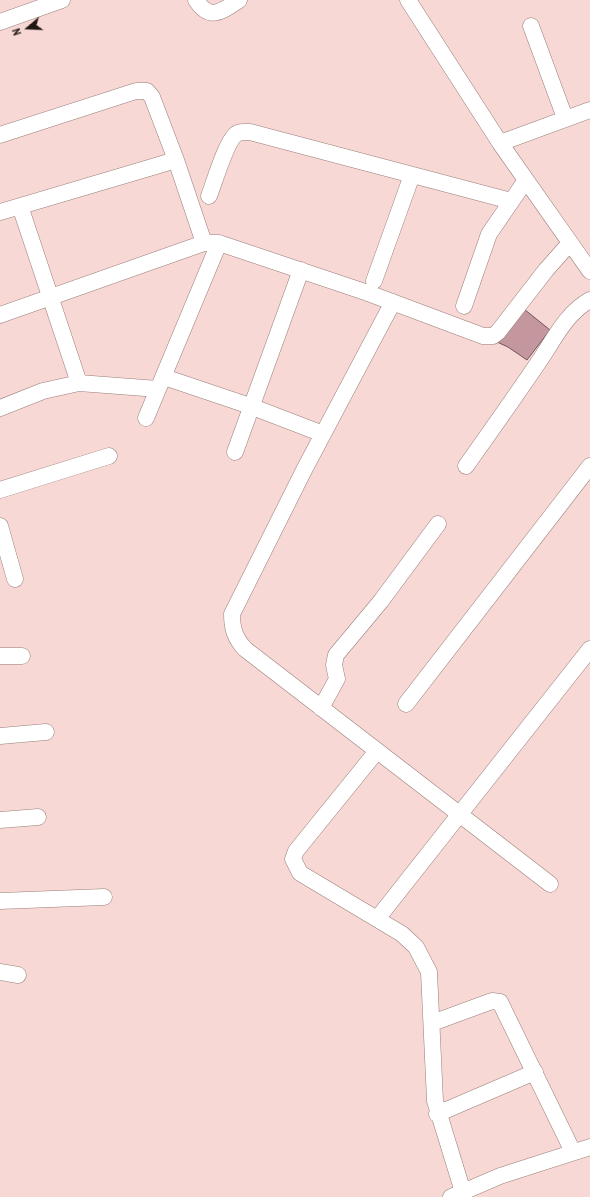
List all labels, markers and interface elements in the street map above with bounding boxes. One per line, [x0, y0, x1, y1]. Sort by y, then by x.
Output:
north arrow [8, 8, 48, 48]
text: N [9, 27, 24, 37]

